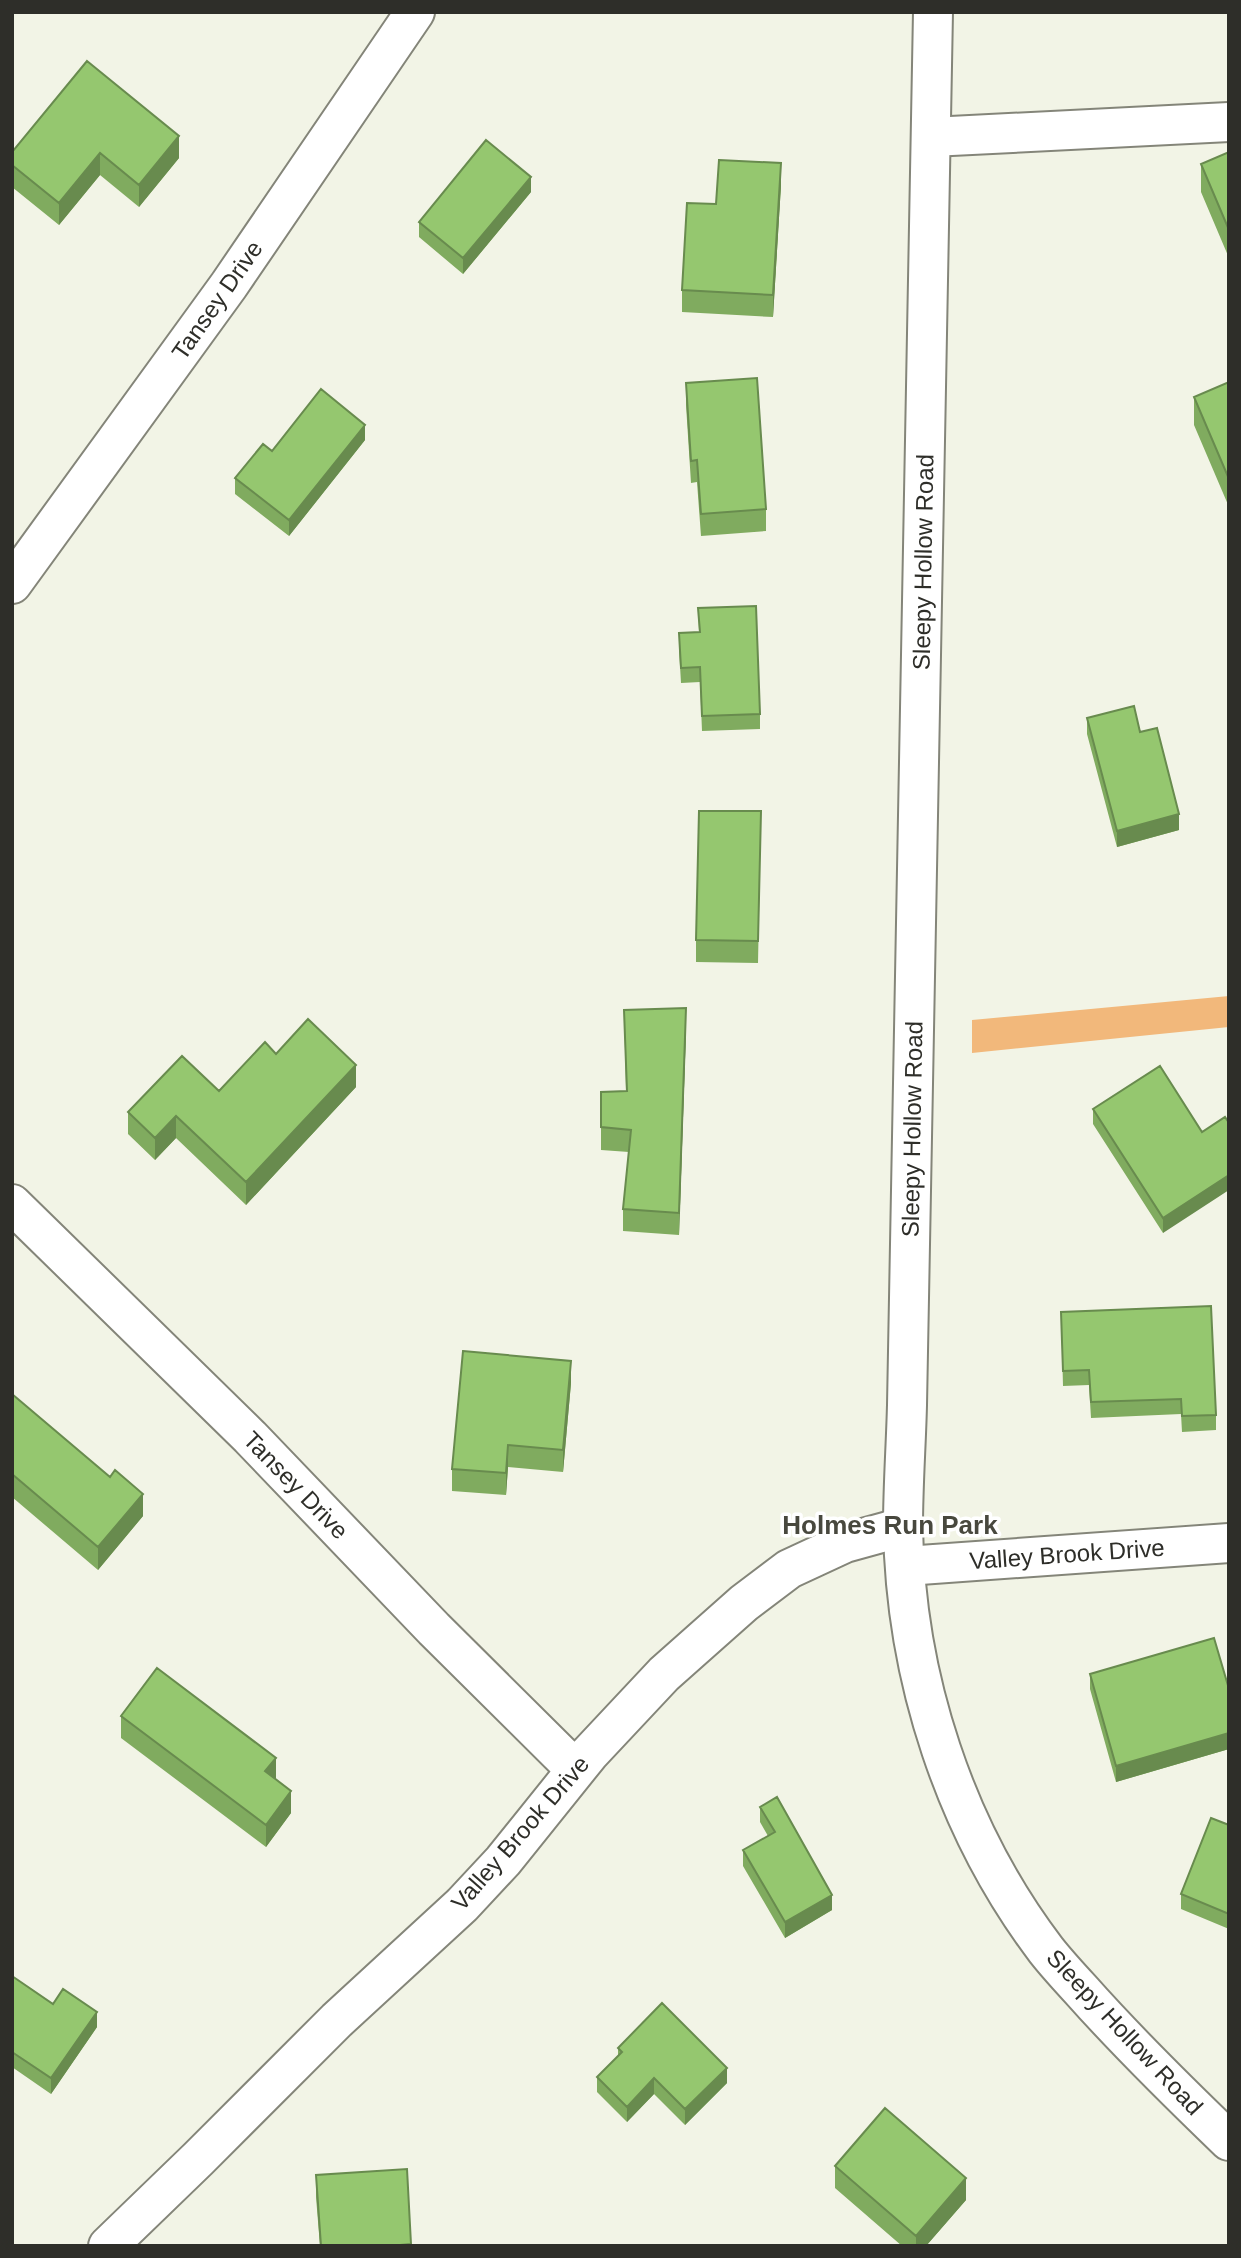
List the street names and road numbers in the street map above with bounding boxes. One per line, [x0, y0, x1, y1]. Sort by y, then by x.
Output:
street label: Tansey Drive [166, 235, 268, 365]
street label: Sleepy Hollow Road [908, 454, 938, 670]
street label: Sleepy Hollow Road [897, 1021, 927, 1237]
street label: Tansey Drive [238, 1426, 354, 1544]
street label: Valley Brook Drive [968, 1534, 1166, 1574]
street label: Valley Brook Drive [446, 1750, 594, 1916]
street label: Sleepy Hollow Road [1041, 1944, 1209, 2120]

